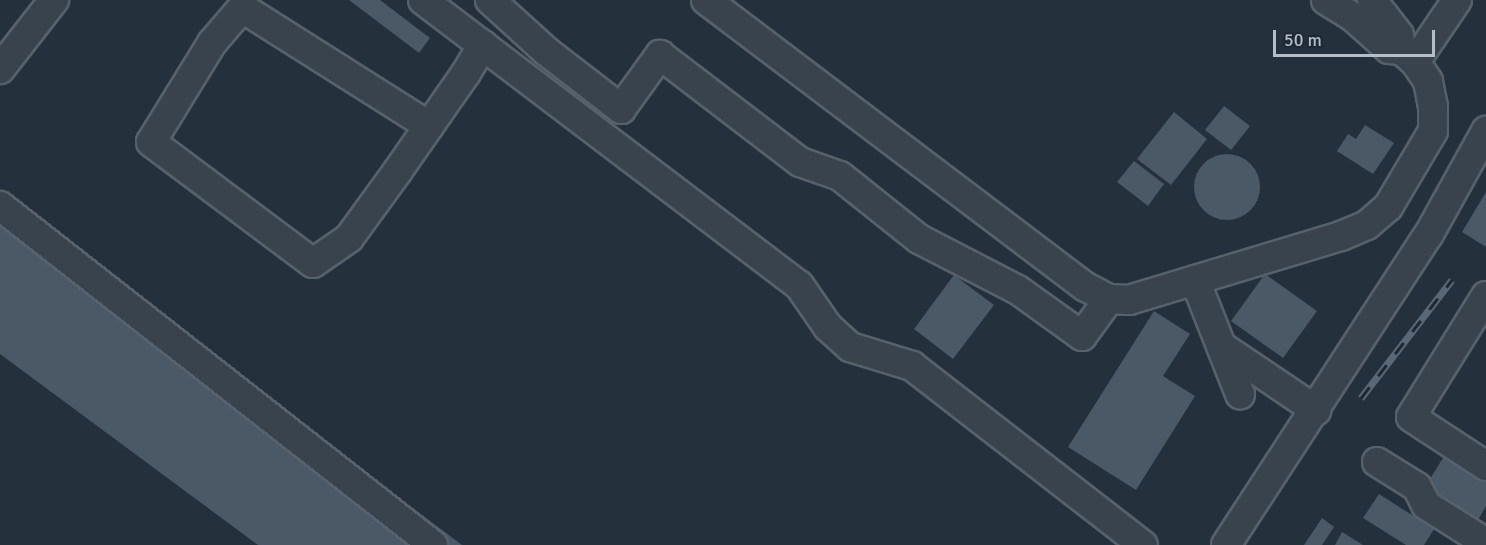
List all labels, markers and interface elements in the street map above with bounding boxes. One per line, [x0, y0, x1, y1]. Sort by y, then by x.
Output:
scale bar [1276, 18, 1438, 56]
text: 50 m [1284, 29, 1322, 51]

